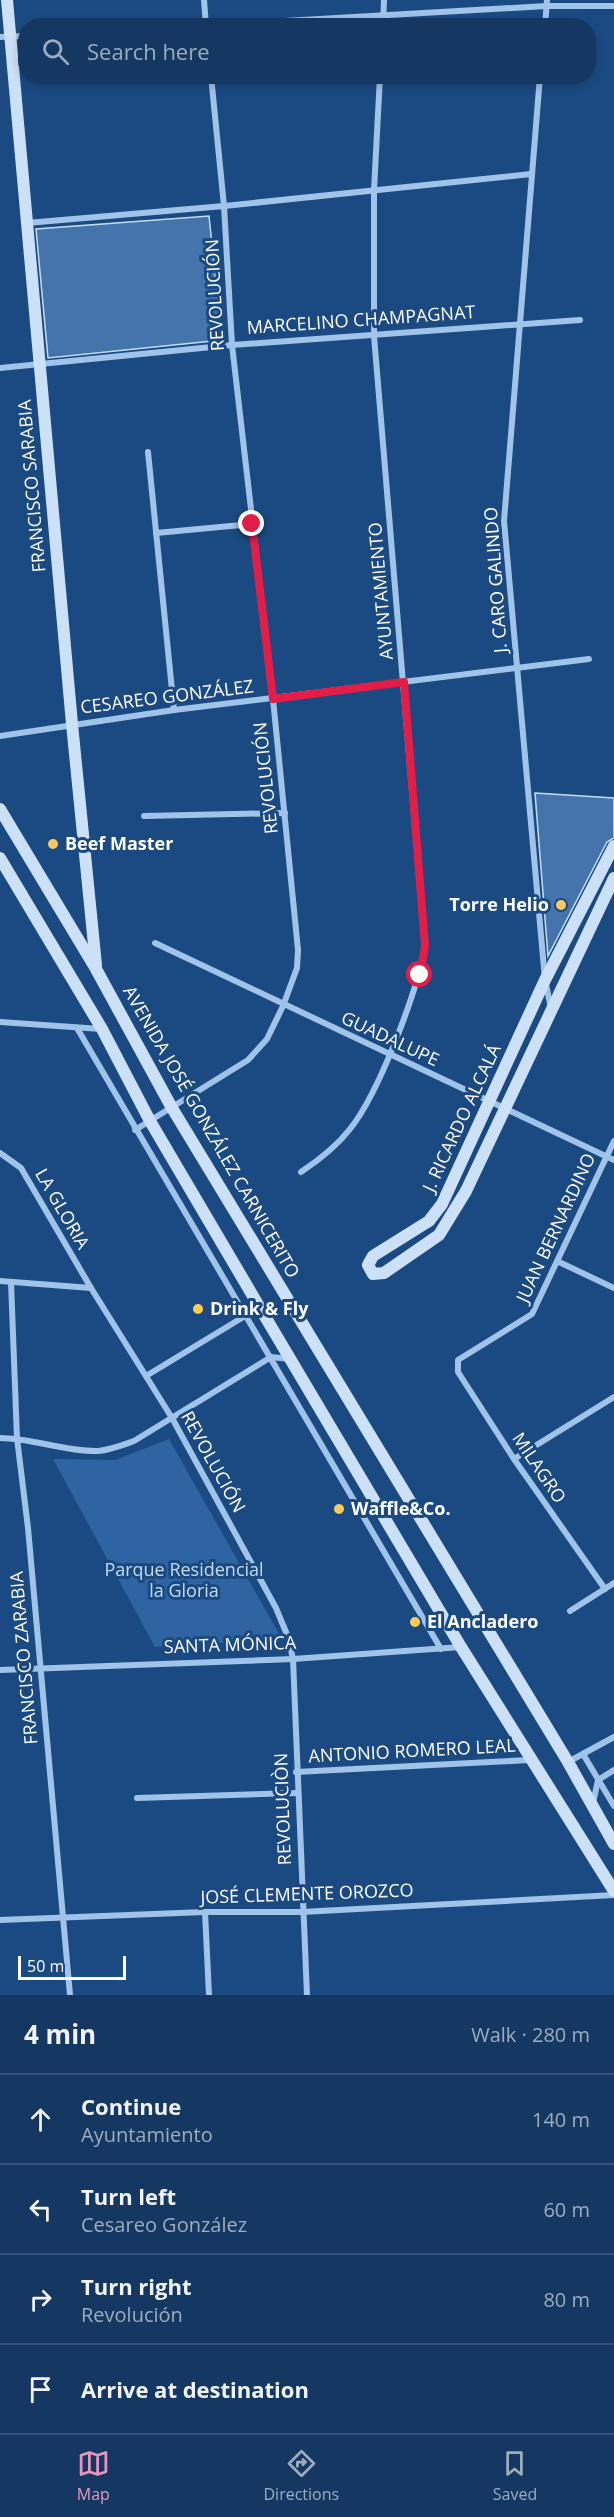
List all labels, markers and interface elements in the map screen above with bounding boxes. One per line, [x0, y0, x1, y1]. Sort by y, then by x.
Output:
search box [18, 18, 596, 84]
icon: search [39, 35, 72, 68]
text: Search here [87, 36, 210, 66]
street label: REVOLUCIÓN [199, 238, 229, 352]
street label: MARCELINO CHAMPAGNAT [246, 299, 476, 339]
street label: FRANCISCO SARABIA [11, 398, 51, 573]
street label: J. CARO GALINDO [478, 506, 512, 656]
route end [238, 510, 264, 536]
street label: AYUNTAMIENTO [362, 521, 398, 661]
street label: CESAREO GONZÁLEZ [79, 673, 255, 719]
street label: REVOLUCIÓN [247, 721, 283, 835]
place label: Beef Master [65, 831, 173, 855]
marker: Beef Master [46, 837, 60, 851]
place label: Torre Helio [449, 892, 549, 916]
marker: Torre Helio [554, 898, 568, 912]
route start [406, 961, 432, 987]
street label: AVENIDA JOSÉ GONZÁLEZ CARNICERITO [118, 981, 306, 1282]
street label: GUADALUPE [338, 1005, 443, 1071]
street label: J. RICARDO ALCALÁ [416, 1039, 506, 1197]
street label: JUAN BERNARDINO [509, 1149, 600, 1308]
street label: LA GLORIA [30, 1164, 96, 1254]
place label: Drink & Fly [210, 1296, 309, 1320]
marker: Drink & Fly [191, 1302, 205, 1316]
street label: REVOLUCIÓN [176, 1407, 252, 1516]
street label: MILAGRO [507, 1427, 572, 1507]
place label: Waffle&Co. [351, 1496, 451, 1520]
marker: Waffle&Co. [332, 1502, 346, 1516]
park label: Parque Residencial la Gloria [104, 1557, 264, 1602]
street label: FRANCISCO ZARABIA [3, 1570, 43, 1746]
place label: El Ancladero [427, 1609, 538, 1633]
marker: El Ancladero [408, 1615, 422, 1629]
street label: SANTA MÓNICA [163, 1630, 297, 1658]
street label: ANTONIO ROMERO LEAL [308, 1733, 516, 1767]
street label: REVOLUCIÒN [268, 1753, 296, 1866]
street label: JOSÉ CLEMENTE OROZCO [198, 1877, 414, 1909]
scale bar [18, 1953, 126, 1980]
text: 50 m [27, 1955, 64, 1977]
text: 4 min [24, 2016, 96, 2052]
text: Walk · 280 m [471, 2021, 590, 2048]
text: Continue [81, 2091, 181, 2121]
icon: ahead [24, 2103, 57, 2136]
text: 140 m [532, 2106, 590, 2133]
text: Ayuntamiento [81, 2121, 213, 2148]
text: Turn left [81, 2181, 176, 2211]
icon: left [24, 2193, 57, 2226]
text: 60 m [543, 2196, 590, 2223]
text: Cesareo González [81, 2211, 247, 2238]
text: Turn right [81, 2271, 192, 2301]
icon: right [24, 2283, 57, 2316]
text: 80 m [543, 2286, 590, 2313]
text: Revolución [81, 2301, 183, 2328]
icon: arrive [24, 2373, 57, 2406]
text: Arrive at destination [81, 2374, 309, 2404]
tab: Map [77, 2447, 110, 2505]
tab: Directions [263, 2447, 339, 2505]
tab: Saved [493, 2447, 537, 2505]

